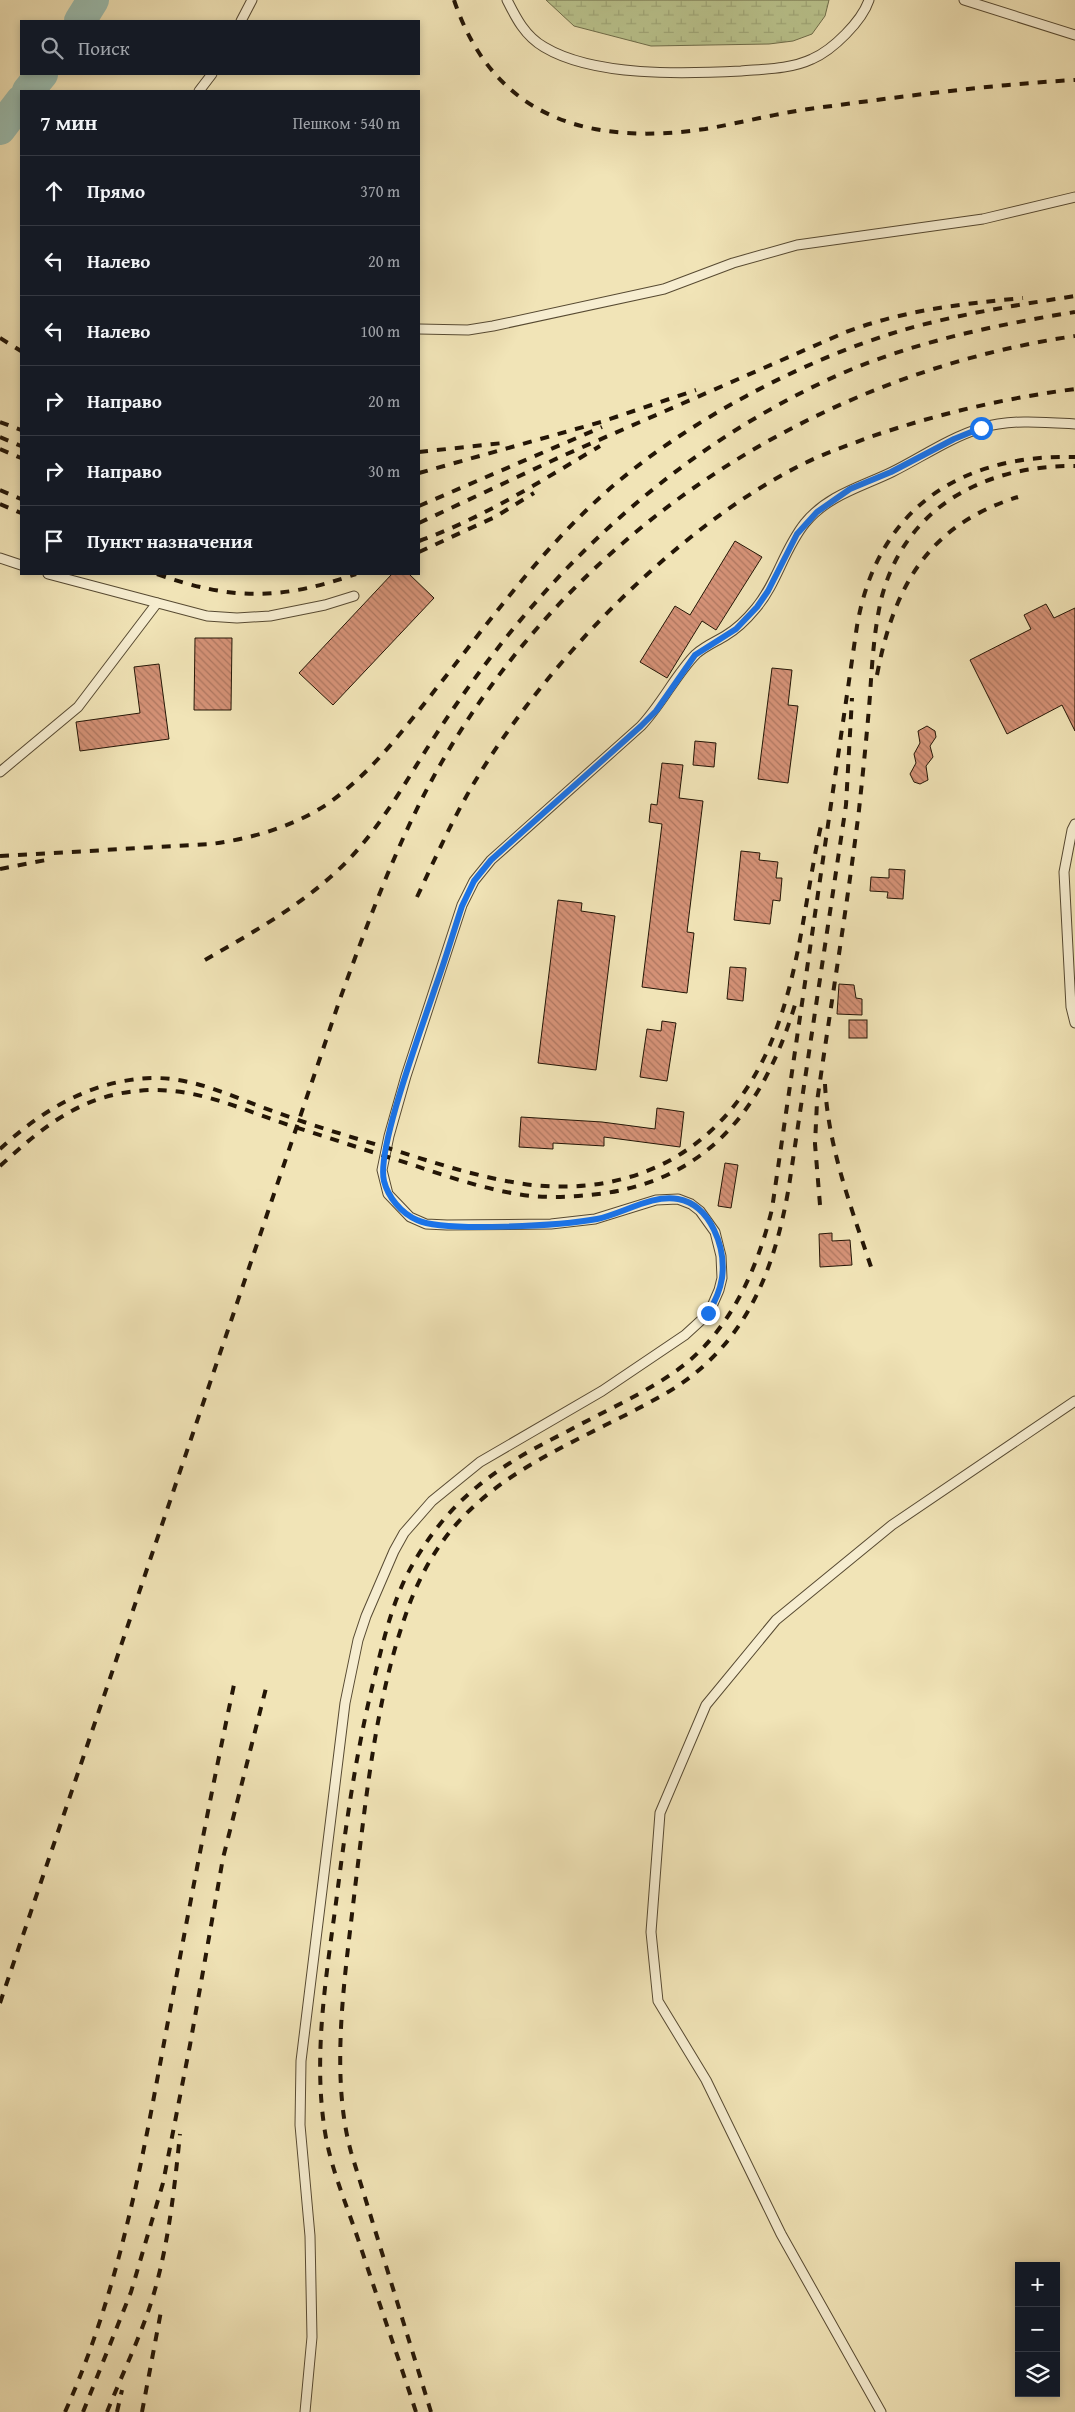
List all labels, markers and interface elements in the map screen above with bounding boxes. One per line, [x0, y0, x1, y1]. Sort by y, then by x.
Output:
search box [20, 20, 420, 75]
icon: search [38, 34, 66, 62]
text: Поиск [78, 34, 130, 62]
text: 7 мин [40, 107, 97, 138]
text: Пешком · 540 m [293, 111, 400, 135]
icon: ahead [40, 177, 68, 205]
text: Прямо [87, 177, 145, 205]
text: 370 m [360, 179, 400, 203]
icon: left [40, 247, 68, 275]
text: Налево [87, 247, 150, 275]
text: 20 m [368, 249, 400, 273]
icon: left [40, 317, 68, 345]
text: Налево [87, 317, 150, 345]
text: 100 m [360, 319, 400, 343]
icon: right [40, 387, 68, 415]
text: Направо [87, 387, 162, 415]
text: 20 m [368, 389, 400, 413]
route start [970, 417, 993, 440]
icon: right [40, 457, 68, 485]
text: Направо [87, 457, 162, 485]
text: 30 m [368, 459, 400, 483]
icon: arrive [40, 527, 68, 555]
text: Пункт назначения [87, 527, 253, 555]
route end [697, 1302, 720, 1325]
map controls [1015, 2262, 1060, 2397]
button: + [1015, 2262, 1060, 2307]
button: − [1015, 2307, 1060, 2352]
button: layers [1015, 2352, 1060, 2397]

